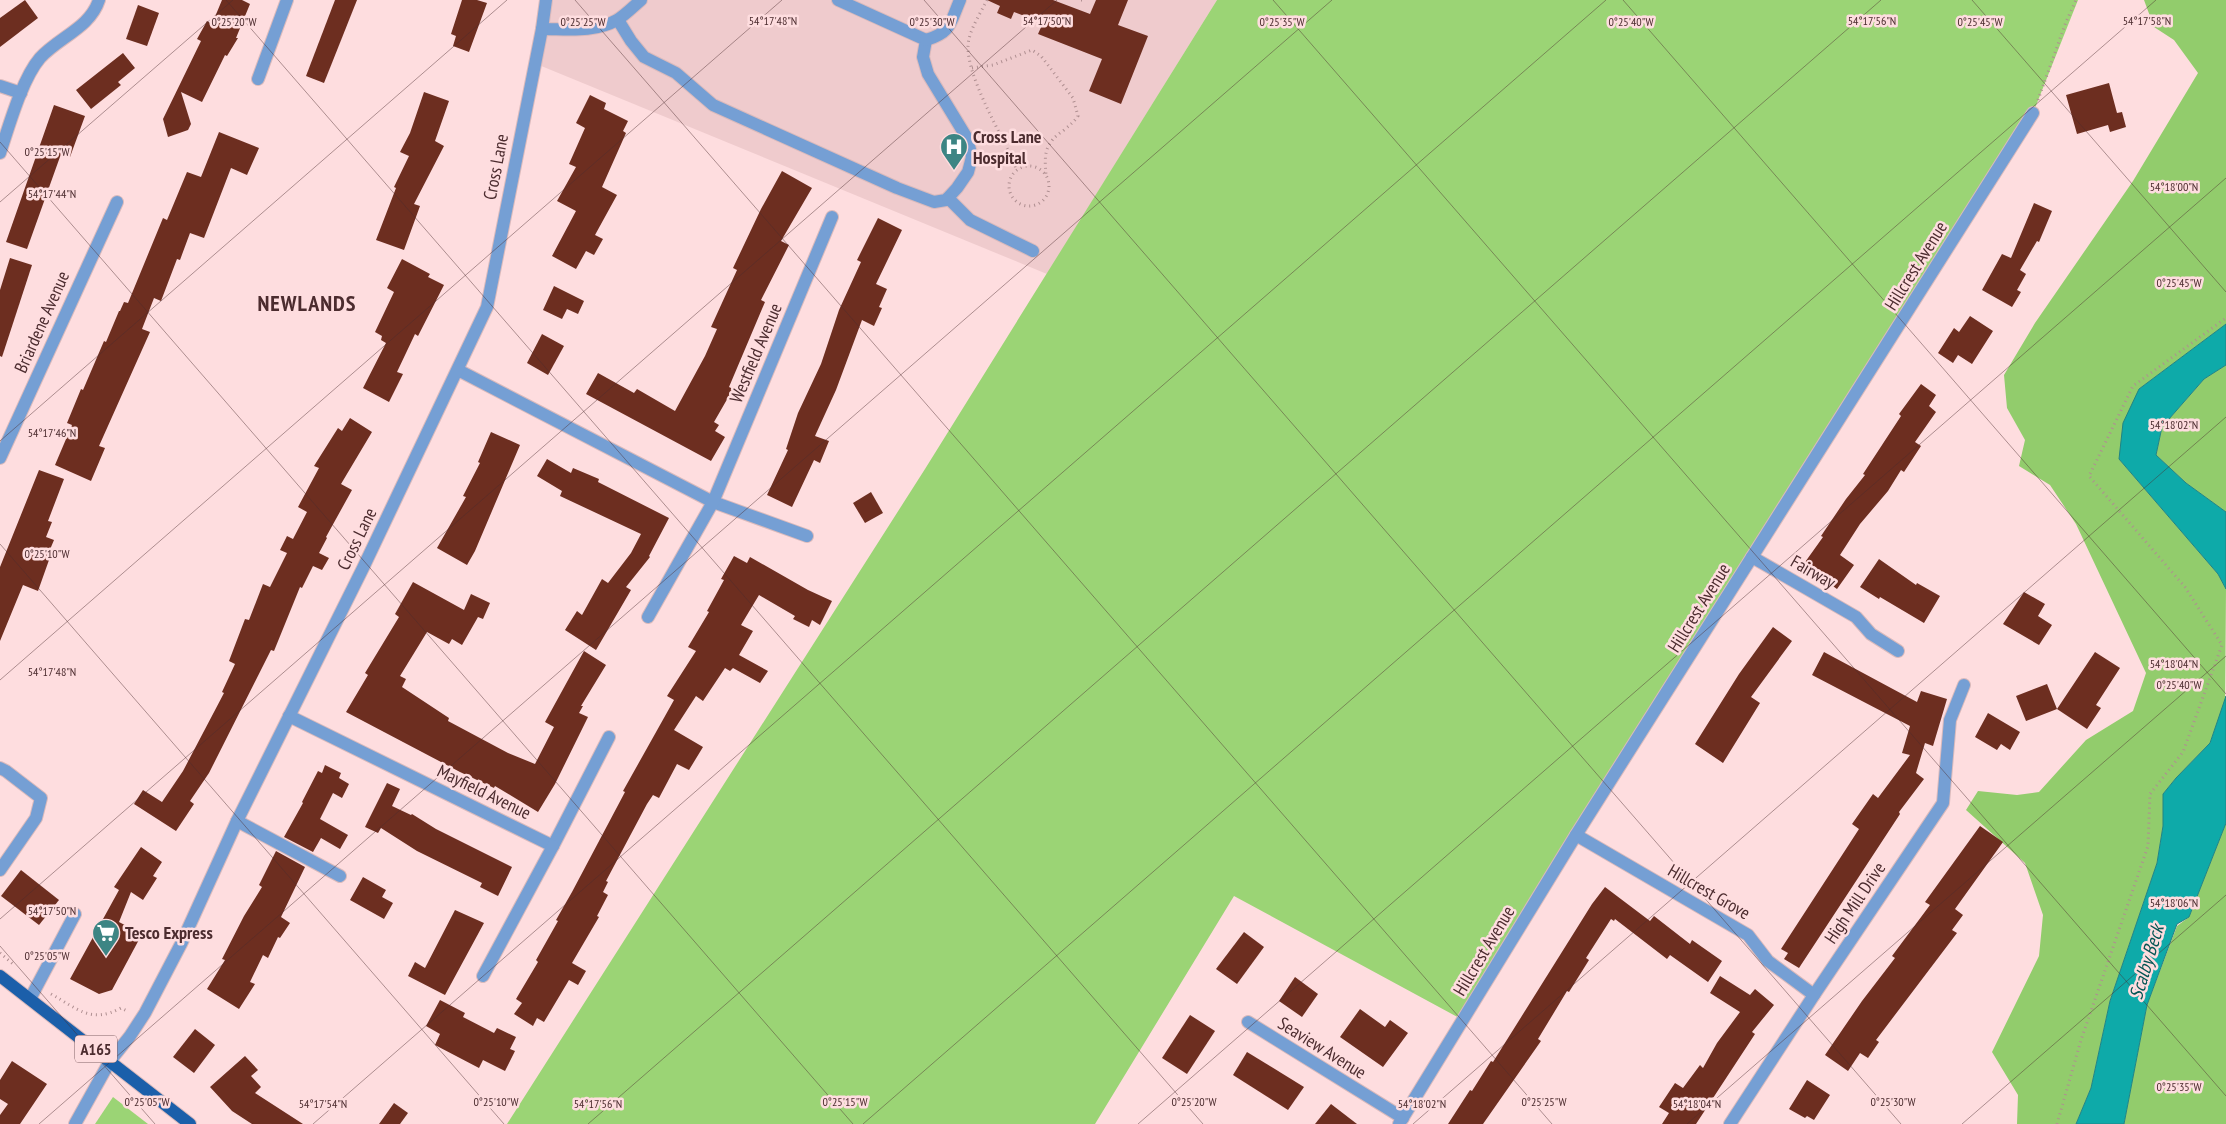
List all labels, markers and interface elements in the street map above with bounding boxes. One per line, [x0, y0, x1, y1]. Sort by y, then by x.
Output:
text: 54°17'48"N [749, 13, 797, 28]
text: 54°17'50"N [1023, 13, 1071, 28]
text: 54°17'56"N [1848, 13, 1896, 28]
text: 54°17'58"N [2123, 13, 2171, 28]
text: 0°25'20"W [211, 14, 257, 29]
text: 0°25'25"W [560, 14, 606, 29]
text: 0°25'30"W [909, 14, 955, 29]
text: 0°25'35"W [1259, 14, 1305, 29]
text: 0°25'40"W [1608, 14, 1654, 29]
text: 0°25'45"W [1957, 14, 2003, 29]
place label: Cross Lane Hospital [973, 125, 1042, 169]
street label: Cross Lane [478, 132, 513, 202]
hospital icon: Cross Lane Hospital [939, 132, 969, 171]
text: 0°25'15"W [24, 144, 70, 159]
text: 54°18'00"N [2150, 179, 2198, 194]
text: 54°17'44"N [28, 186, 76, 201]
street label: Hillcrest Avenue [1879, 217, 1952, 314]
street label: Briardene Avenue [9, 267, 74, 376]
text: 0°25'45"W [2156, 275, 2202, 290]
district label: NEWLANDS [257, 289, 357, 317]
street label: Westfield Avenue [724, 299, 787, 406]
text: 54°18'02"N [2150, 417, 2198, 432]
text: 54°17'46"N [28, 425, 76, 440]
street label: Cross Lane [332, 504, 381, 574]
text: 0°25'10"W [24, 546, 70, 561]
street label: Fairway [1787, 550, 1840, 594]
street label: Hillcrest Avenue [1662, 559, 1735, 656]
text: 54°18'04"N [2150, 656, 2198, 671]
text: 54°17'48"N [28, 664, 76, 679]
text: 0°25'40"W [2156, 677, 2202, 692]
street label: Mayfield Avenue [434, 759, 535, 824]
street label: High Mill Drive [1819, 858, 1890, 948]
street label: Hillcrest Grove [1664, 859, 1755, 924]
text: 54°18'06"N [2150, 895, 2198, 910]
street label: Hillcrest Avenue [1448, 902, 1519, 1000]
text: 54°17'50"N [28, 903, 76, 918]
supermarket icon: Tesco Express [91, 918, 121, 957]
water label: Scalby Beck [2123, 919, 2169, 1002]
place label: Tesco Express [125, 921, 213, 944]
text: 0°25'05"W [24, 948, 70, 963]
street label: Seaview Avenue [1274, 1011, 1371, 1084]
road number: A165 [75, 1036, 117, 1062]
text: 0°25'35"W [2156, 1079, 2202, 1094]
text: 0°25'05"W [124, 1094, 170, 1109]
text: 0°25'10"W [473, 1094, 519, 1109]
text: 0°25'15"W [822, 1094, 868, 1109]
text: 0°25'20"W [1171, 1094, 1217, 1109]
text: 0°25'25"W [1521, 1094, 1567, 1109]
text: 0°25'30"W [1870, 1094, 1916, 1109]
text: 54°17'54"N [299, 1096, 347, 1111]
text: 54°17'56"N [574, 1096, 622, 1111]
text: 54°18'02"N [1398, 1096, 1446, 1111]
text: 54°18'04"N [1673, 1096, 1721, 1111]

